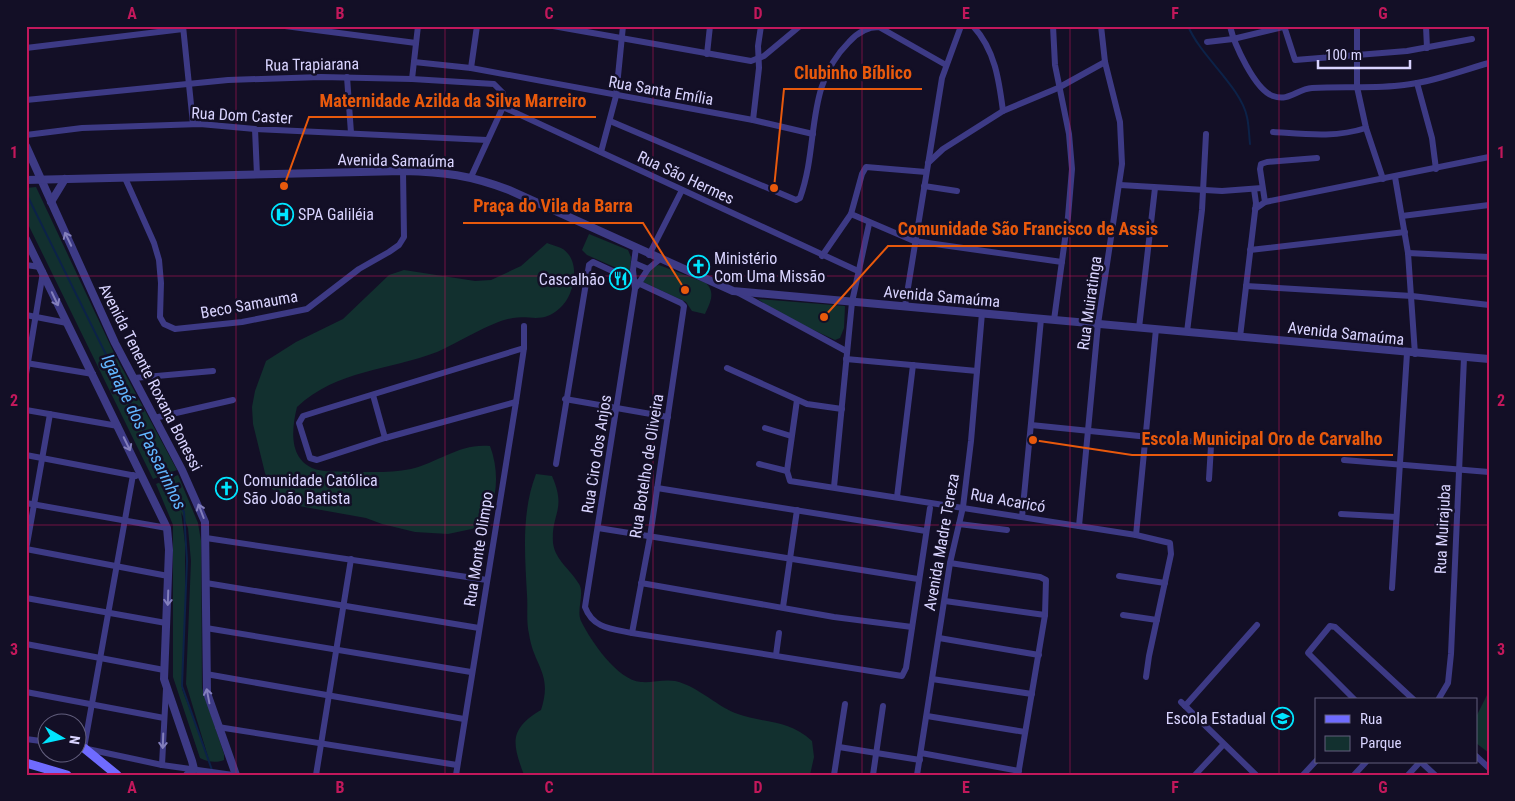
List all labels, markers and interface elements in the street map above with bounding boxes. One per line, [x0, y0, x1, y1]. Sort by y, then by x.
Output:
text: A [127, 4, 137, 23]
text: B [336, 4, 345, 23]
text: C [544, 4, 554, 23]
text: D [753, 4, 763, 23]
text: E [962, 4, 970, 23]
text: F [1171, 4, 1179, 23]
text: G [1378, 4, 1388, 23]
scale bar [1318, 38, 1410, 70]
text: 100 m [1325, 46, 1362, 64]
street label: Rua Trapiarana [265, 54, 359, 75]
callout: Clubinho Bíblico [784, 56, 922, 89]
text: Clubinho Bíblico [794, 62, 912, 83]
street label: Rua Santa Emília [607, 72, 715, 109]
callout: Maternidade Azilda da Silva Marreiro [309, 84, 596, 117]
text: Maternidade Azilda da Silva Marreiro [320, 90, 586, 111]
street label: Rua Dom Caster [191, 103, 293, 128]
text: 1 [10, 143, 18, 162]
text: 1 [1497, 143, 1505, 162]
street label: Rua São Hermes [634, 147, 737, 208]
street label: Avenida Samaúma [337, 150, 455, 171]
callout: Praça do Vila da Barra [463, 190, 643, 223]
text: Praça do Vila da Barra [473, 195, 633, 216]
hospital icon: SPA Galiléia [270, 202, 294, 226]
place label: SPA Galiléia [298, 205, 374, 224]
callout: Comunidade São Francisco de Assis [888, 213, 1168, 246]
text: Comunidade São Francisco de Assis [898, 218, 1158, 239]
one-way arrow [62, 232, 72, 247]
place label: Ministério Com Uma Missão [714, 249, 825, 286]
church icon: Ministério Com Uma Missão [686, 255, 710, 279]
street label: Rua Muiratinga [1073, 255, 1106, 351]
restaurant icon: Cascalhão [609, 267, 633, 291]
place label: Cascalhão [539, 270, 605, 289]
street label: Avenida Tenente Roxana Bonessi [95, 280, 206, 474]
street label: Avenida Samaúma [883, 282, 1001, 311]
street label: Beco Samauma [199, 287, 299, 322]
one-way arrow [51, 291, 61, 306]
street label: Avenida Samaúma [1287, 318, 1405, 349]
water label: Igarapé dos Passarinhos [98, 351, 191, 513]
text: 2 [10, 391, 18, 410]
text: 2 [1497, 391, 1505, 410]
street label: Rua Botelho de Oliveira [626, 393, 667, 540]
street label: Rua Ciro dos Anjos [578, 394, 615, 515]
callout: Escola Municipal Oro de Carvalho [1132, 422, 1393, 455]
text: Escola Municipal Oro de Carvalho [1141, 428, 1383, 449]
one-way arrow [122, 437, 132, 452]
place label: Comunidade Católica São João Batista [243, 471, 378, 508]
street label: Avenida Madre Tereza [920, 472, 963, 612]
church icon: Comunidade Católica São João Batista [215, 477, 239, 501]
street label: Rua Muirajuba [1431, 484, 1454, 575]
street label: Rua Acaricó [969, 485, 1047, 516]
street label: Rua Monte Olimpo [460, 490, 497, 608]
one-way arrow [196, 503, 205, 519]
one-way arrow [163, 589, 172, 605]
text: 3 [10, 640, 18, 659]
text: 3 [1497, 640, 1505, 659]
one-way arrow [203, 688, 213, 704]
legend [1315, 698, 1478, 764]
school or university icon: Escola Estadual [1270, 706, 1294, 730]
place label: Escola Estadual [1166, 709, 1266, 728]
text: Rua [1360, 710, 1382, 728]
north arrow [38, 714, 88, 764]
one-way arrow [158, 732, 168, 749]
text: Parque [1360, 734, 1402, 752]
text: N [66, 735, 83, 746]
text: A [127, 778, 137, 797]
text: B [336, 778, 345, 797]
text: C [544, 778, 554, 797]
text: D [753, 778, 763, 797]
text: E [962, 778, 970, 797]
text: F [1171, 778, 1179, 797]
text: G [1378, 778, 1388, 797]

